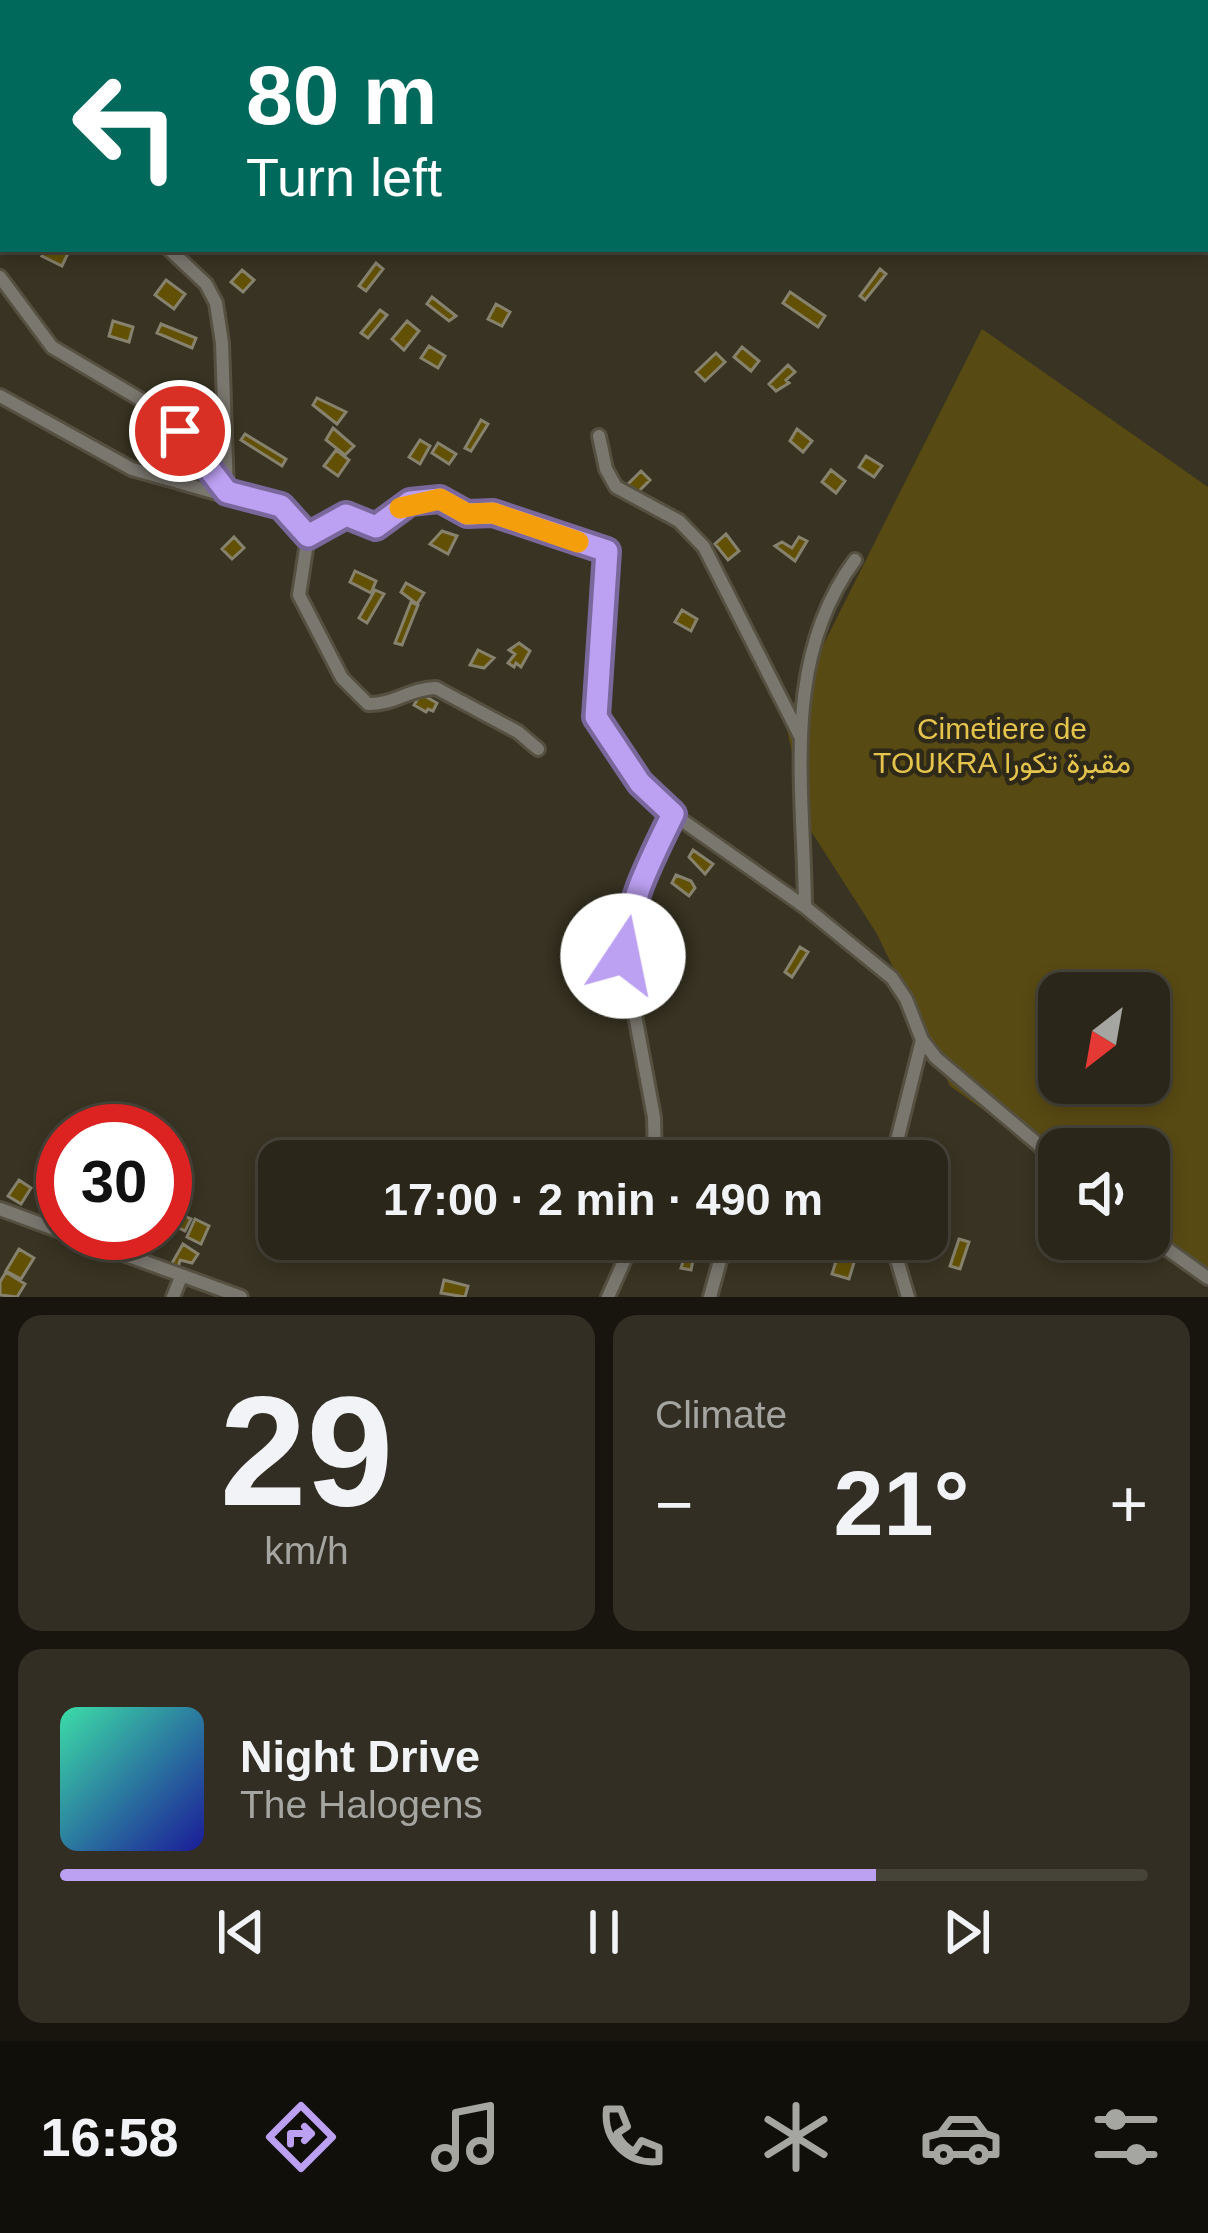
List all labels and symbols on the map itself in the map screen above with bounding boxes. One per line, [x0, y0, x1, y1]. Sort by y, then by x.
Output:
pin [129, 380, 231, 482]
park label: Cimetiere de TOUKRA مقبرة تكورا [873, 712, 1131, 781]
position arrow [560, 893, 686, 1019]
north arrow [1038, 972, 1170, 1104]
speed limit sign: 30 [36, 1104, 192, 1260]

